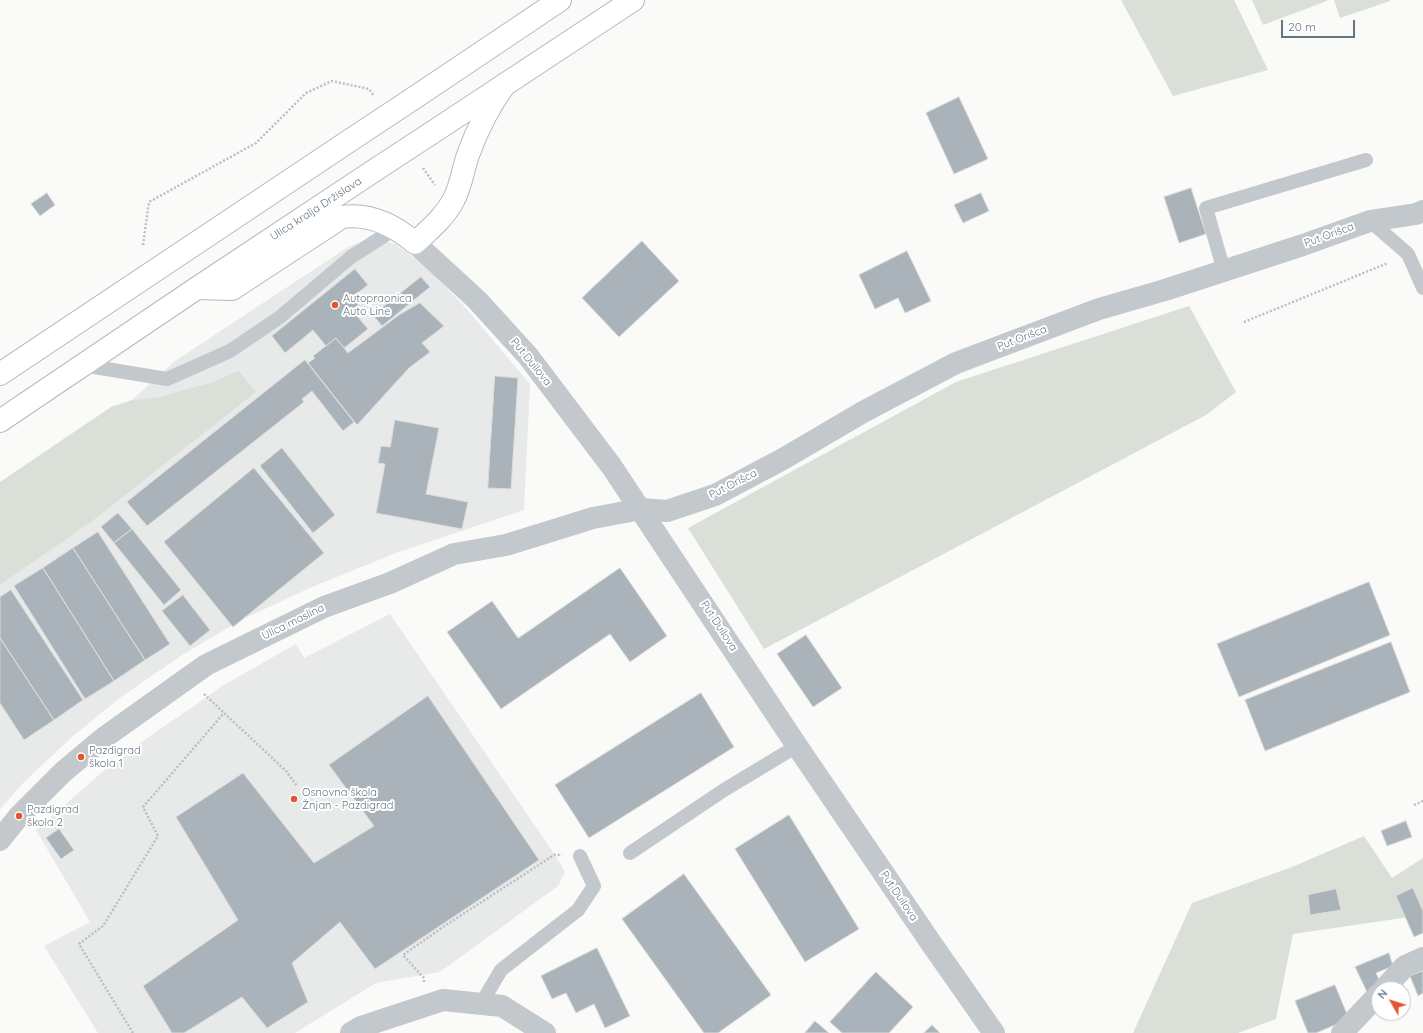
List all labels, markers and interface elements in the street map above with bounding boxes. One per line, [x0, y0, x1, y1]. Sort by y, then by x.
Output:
scale bar [1283, 12, 1357, 38]
text: 20 m [1288, 19, 1316, 34]
street label: Ulica kralja Držislava [268, 175, 364, 243]
street label: Put Orišca [1302, 220, 1356, 250]
place label: Autopraonica Auto Line [343, 292, 412, 318]
marker: Autopraonica Auto Line [330, 300, 340, 310]
street label: Put Orišca [995, 323, 1049, 353]
street label: Put Duilova [508, 336, 554, 388]
street label: Put Orišca [707, 466, 759, 502]
street label: Put Duilova [698, 598, 740, 654]
street label: Ulica maslina [260, 601, 326, 643]
place label: Pazdigrad škola 1 [89, 744, 141, 770]
marker: Pazdigrad škola 1 [76, 752, 86, 762]
place label: Osnovna škola Žnjan - Pazdigrad [302, 786, 393, 812]
marker: Osnovna škola Žnjan - Pazdigrad [289, 794, 299, 804]
place label: Pazdigrad škola 2 [27, 803, 79, 829]
marker: Pazdigrad škola 2 [14, 811, 24, 821]
street label: Put Duilova [877, 868, 921, 924]
north arrow [1371, 981, 1411, 1021]
text: N [1374, 987, 1390, 1002]

